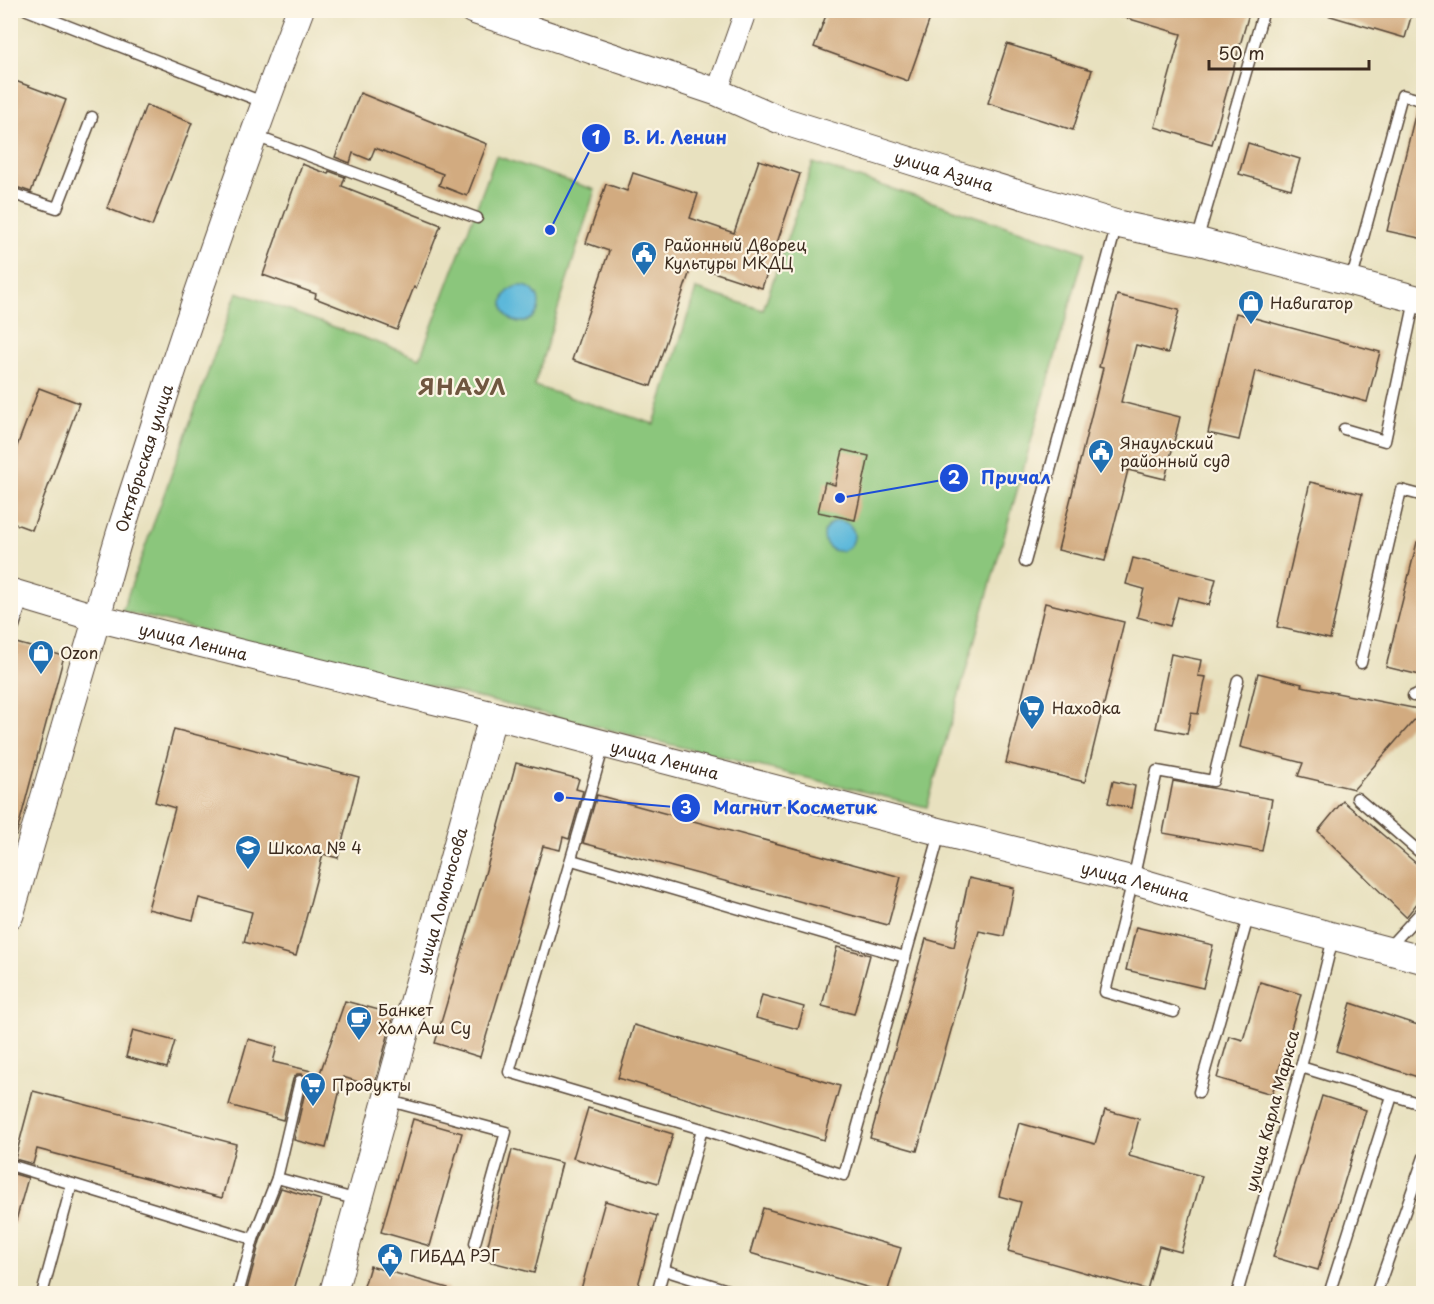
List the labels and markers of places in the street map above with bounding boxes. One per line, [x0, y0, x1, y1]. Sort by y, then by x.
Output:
callout: В. И. Ленин [581, 120, 739, 156]
place label: Районный Дворец Культуры МКДЦ [664, 232, 807, 274]
public building icon: Районный Дворец Культуры МКДЦ [629, 239, 659, 277]
shop icon: Навигатор [1236, 288, 1266, 326]
place label: Навигатор [1270, 290, 1353, 314]
place label: Янаульский районный суд [1120, 430, 1230, 472]
public building icon: Янаульский районный суд [1086, 437, 1116, 475]
callout: Причал [939, 460, 1063, 496]
shop icon: Ozon [26, 638, 56, 676]
place label: Ozon [60, 640, 98, 664]
supermarket icon: Находка [1017, 693, 1047, 731]
place label: Находка [1052, 695, 1121, 719]
callout: Магнит Косметик [671, 790, 889, 826]
school or university icon: Школа № 4 [233, 833, 263, 871]
place label: Школа № 4 [268, 835, 362, 859]
place label: Банкет Холл Аш Су [378, 997, 471, 1039]
cafe icon: Банкет Холл Аш Су [344, 1004, 374, 1042]
supermarket icon: Продукты [298, 1070, 328, 1108]
place label: Продукты [332, 1072, 411, 1096]
public building icon: ГИБДД РЭГ [375, 1241, 405, 1279]
place label: ГИБДД РЭГ [410, 1243, 500, 1267]

